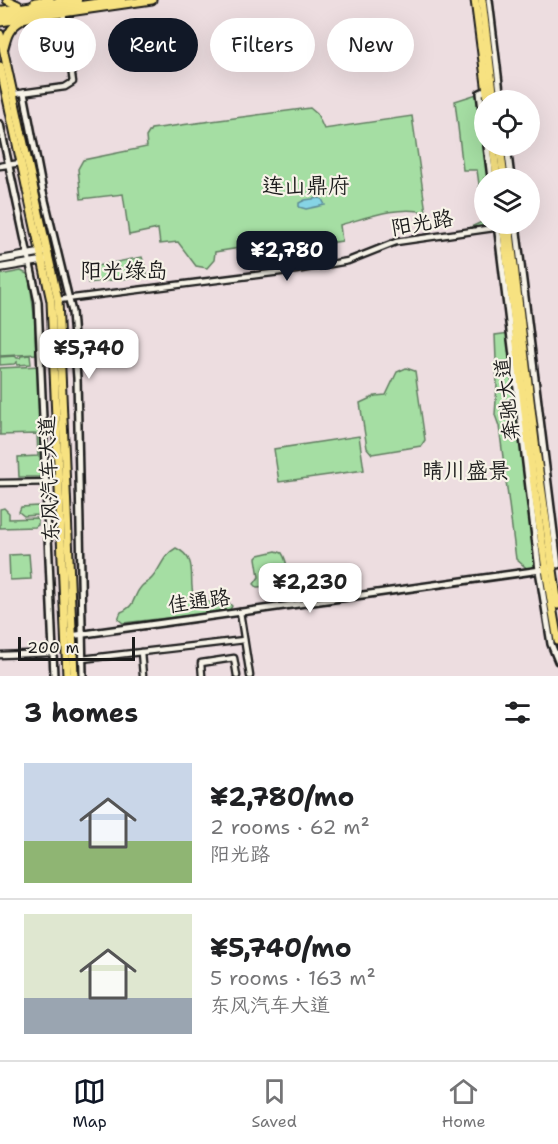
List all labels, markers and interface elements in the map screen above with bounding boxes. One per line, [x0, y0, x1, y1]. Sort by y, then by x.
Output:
chip: Buy [18, 18, 96, 72]
chip: Rent [108, 18, 198, 72]
chip: Filters [210, 18, 315, 72]
chip: New [327, 18, 414, 72]
map controls [474, 90, 540, 234]
button: locate [474, 90, 540, 156]
button: layers [474, 168, 540, 234]
district label: 连山鼎府 [262, 171, 350, 200]
street label: 阳光路 [389, 204, 455, 242]
pin: ¥2,780 [238, 231, 336, 282]
text: ¥2,780 [251, 237, 323, 263]
district label: 阳光绿岛 [80, 256, 168, 285]
pin: ¥5,740 [40, 329, 138, 380]
text: ¥5,740 [54, 335, 124, 361]
street label: 奔驰大道 [488, 356, 526, 442]
street label: 东风汽车大道 [33, 416, 65, 542]
district label: 晴川盛景 [422, 456, 510, 485]
pin: ¥2,230 [261, 563, 359, 614]
text: ¥2,230 [273, 569, 347, 595]
street label: 佳通路 [166, 583, 232, 619]
scale bar [18, 634, 135, 662]
text: 200 m [27, 637, 79, 658]
text: 3 homes [24, 695, 138, 730]
icon: filters [501, 696, 534, 729]
text: ¥2,780/mo [210, 779, 354, 814]
icon: home [72, 787, 144, 859]
text: 2 rooms · 62 m² [210, 814, 370, 840]
text: 阳光路 [210, 841, 270, 867]
text: ¥5,740/mo [210, 930, 352, 965]
icon: home [72, 938, 144, 1010]
text: 5 rooms · 163 m² [210, 965, 376, 991]
text: 东风汽车大道 [210, 992, 330, 1018]
tab: Map [72, 1075, 107, 1132]
tab: Saved [251, 1075, 297, 1132]
tab: Home [442, 1075, 486, 1132]

